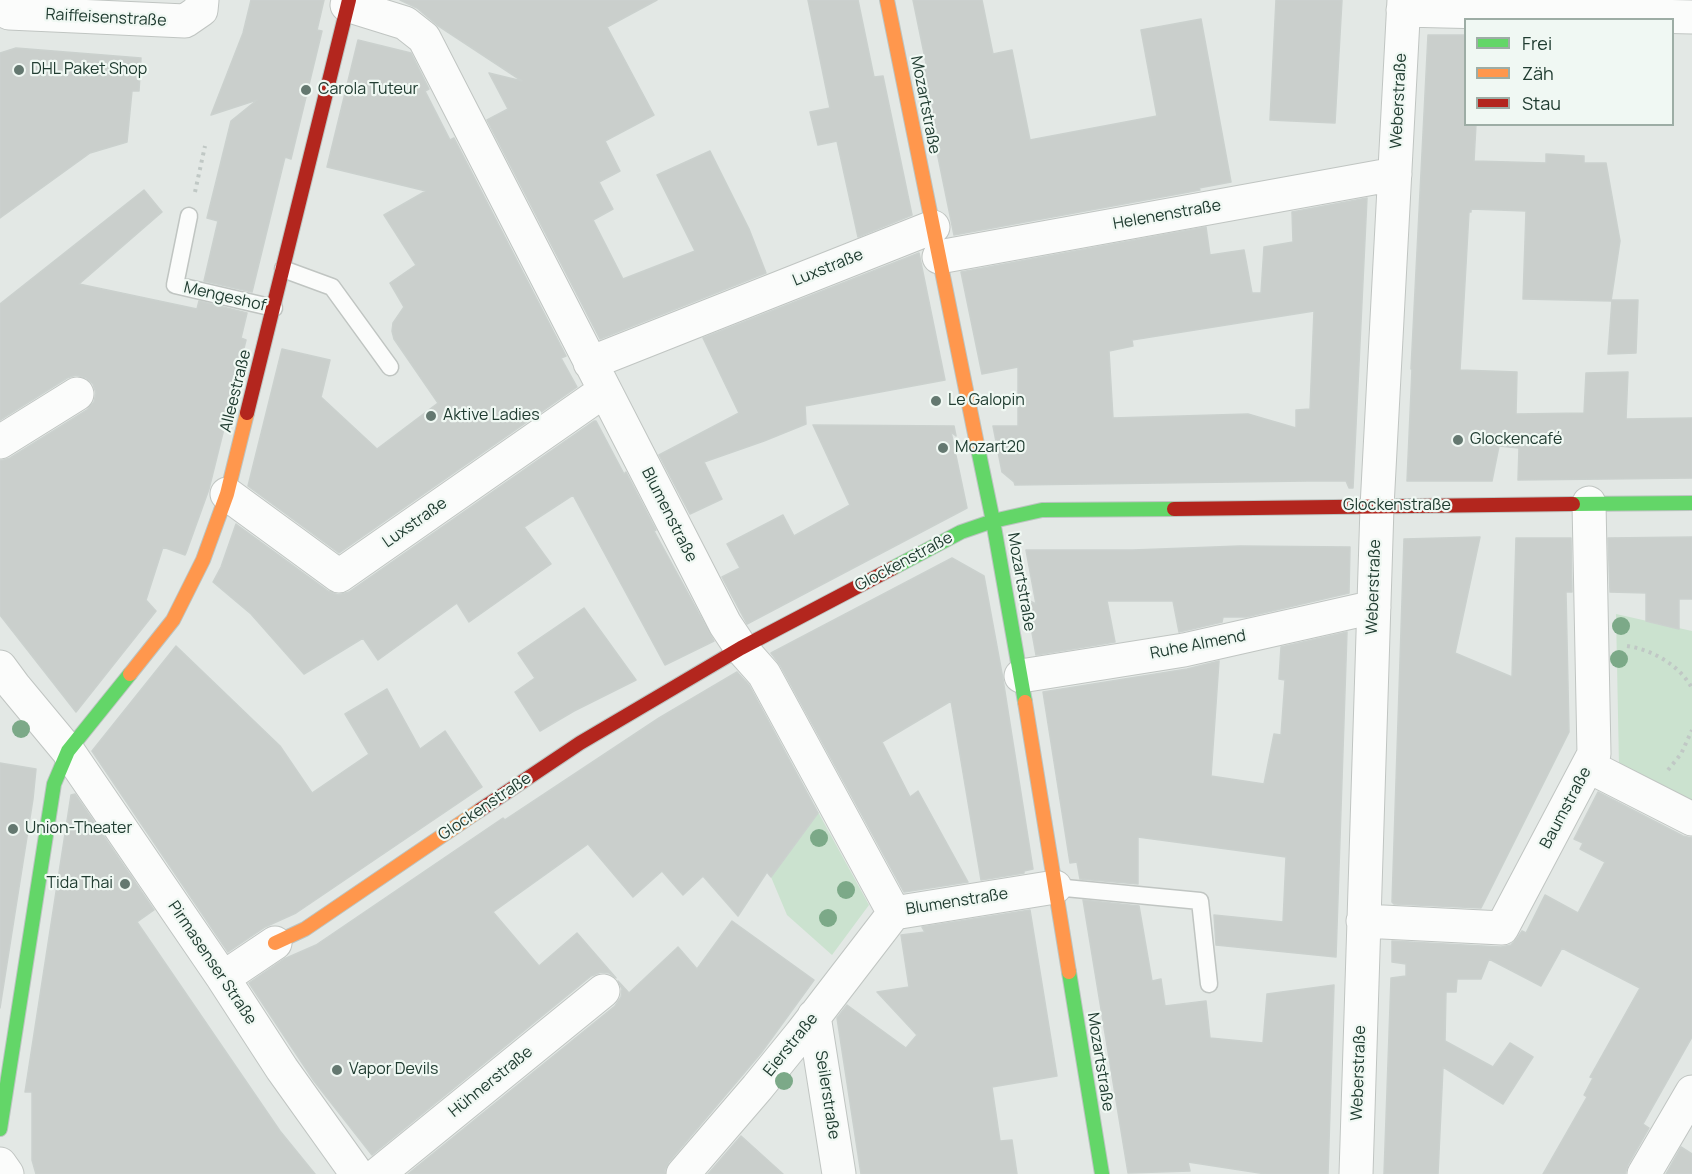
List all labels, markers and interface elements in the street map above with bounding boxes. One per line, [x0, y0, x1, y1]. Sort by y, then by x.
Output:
street label: Raiffeisenstraße [45, 5, 167, 31]
legend [1464, 18, 1674, 126]
text: Frei [1522, 31, 1552, 55]
street label: Weberstraße [1387, 53, 1411, 149]
street label: Mozartstraße [906, 54, 944, 156]
place label: DHL Paket Shop [31, 60, 147, 80]
text: Zäh [1522, 61, 1554, 85]
marker: DHL Paket Shop [12, 63, 26, 77]
place label: Carola Tuteur [318, 80, 418, 100]
marker: Carola Tuteur [299, 83, 313, 97]
text: Stau [1522, 91, 1561, 115]
street label: Helenenstraße [1112, 196, 1222, 234]
street label: Luxstraße [790, 245, 866, 291]
street label: Mengeshof [182, 278, 268, 316]
street label: Alleestraße [216, 348, 256, 434]
place label: Le Galopin [948, 391, 1025, 411]
marker: Le Galopin [929, 394, 943, 408]
place label: Aktive Ladies [443, 406, 540, 426]
marker: Aktive Ladies [424, 409, 438, 423]
place label: Glockencafé [1470, 430, 1562, 450]
marker: Glockencafé [1451, 433, 1465, 447]
place label: Mozart20 [955, 438, 1026, 458]
marker: Mozart20 [936, 441, 950, 455]
street label: Blumenstraße [637, 465, 701, 565]
street label: Luxstraße [379, 494, 451, 552]
street label: Glockenstraße [1343, 496, 1451, 516]
street label: Glockenstraße [852, 528, 956, 596]
street label: Mozartstraße [1003, 531, 1039, 633]
street label: Weberstraße [1363, 539, 1385, 635]
street label: Ruhe Almend [1149, 626, 1247, 664]
street label: Baumstraße [1536, 764, 1596, 852]
street label: Glockenstraße [435, 769, 535, 845]
place label: Union-Theater [25, 819, 132, 839]
marker: Union-Theater [6, 822, 20, 836]
place label: Tida Thai [46, 874, 113, 894]
marker: Tida Thai [118, 877, 132, 891]
street label: Blumenstraße [905, 884, 1009, 920]
street label: Pirmasenser Straße [164, 898, 260, 1028]
street label: Eierstraße [760, 1010, 822, 1080]
street label: Mozartstraße [1083, 1011, 1117, 1113]
street label: Weberstraße [1348, 1025, 1370, 1121]
street label: Hühnerstraße [445, 1042, 537, 1122]
street label: Seilerstraße [811, 1049, 843, 1141]
place label: Vapor Devils [349, 1060, 439, 1080]
marker: Vapor Devils [330, 1063, 344, 1077]

